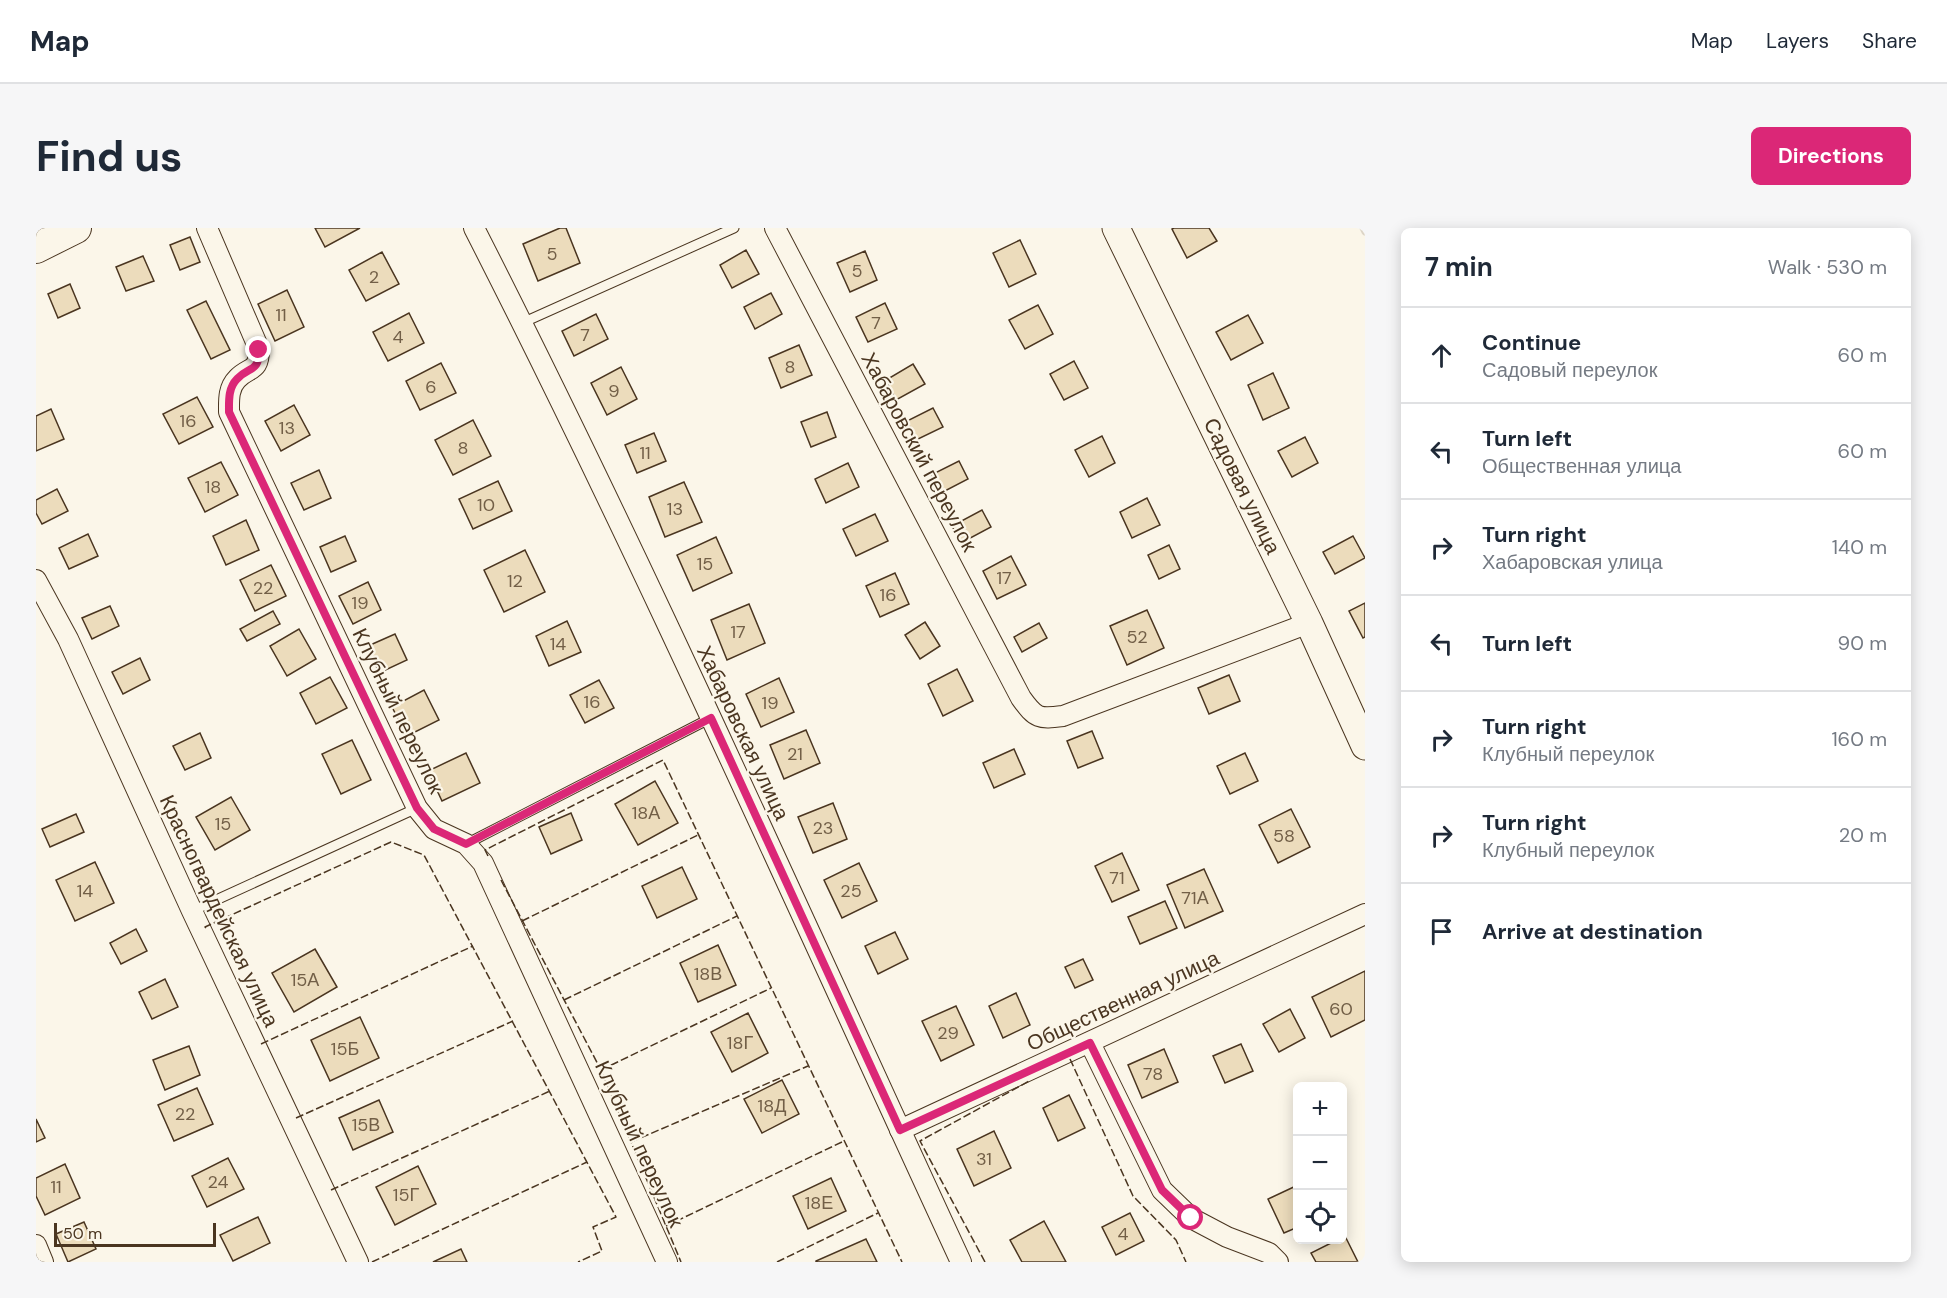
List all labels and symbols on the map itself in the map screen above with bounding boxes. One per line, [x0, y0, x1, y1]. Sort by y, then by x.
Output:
house number: 5 [547, 242, 557, 266]
house number: 5 [852, 259, 862, 283]
house number: 2 [369, 265, 379, 289]
house number: 11 [275, 303, 287, 327]
house number: 7 [871, 311, 881, 335]
house number: 7 [580, 323, 590, 347]
house number: 4 [393, 325, 404, 349]
route end [245, 336, 271, 362]
street label: Хабаровский переулок [855, 348, 984, 557]
house number: 8 [785, 355, 795, 379]
house number: 6 [425, 375, 437, 399]
house number: 9 [608, 379, 620, 403]
house number: 16 [180, 409, 196, 433]
street label: Садовая улица [1197, 413, 1287, 559]
house number: 13 [279, 416, 295, 440]
house number: 8 [458, 436, 468, 460]
house number: 11 [639, 441, 651, 465]
house number: 18 [205, 475, 221, 499]
house number: 10 [477, 493, 495, 517]
house number: 13 [667, 497, 683, 521]
house number: 15 [697, 552, 713, 576]
house number: 17 [996, 566, 1012, 590]
house number: 12 [507, 569, 523, 593]
house number: 22 [253, 576, 273, 600]
house number: 16 [880, 583, 896, 607]
house number: 19 [352, 591, 368, 615]
house number: 17 [730, 620, 746, 644]
street label: Клубный переулок [346, 624, 451, 799]
house number: 52 [1126, 625, 1148, 649]
house number: 14 [550, 632, 566, 656]
street label: Хабаровская улица [690, 641, 796, 825]
house number: 16 [584, 690, 600, 714]
house number: 19 [762, 691, 778, 715]
house number: 21 [787, 742, 803, 766]
street label: Красногвардейская улица [153, 790, 285, 1032]
house number: 18А [632, 801, 660, 825]
house number: 15 [215, 812, 231, 836]
house number: 23 [812, 816, 834, 840]
house number: 58 [1273, 824, 1295, 848]
house number: 71 [1109, 866, 1125, 890]
house number: 14 [77, 879, 93, 903]
house number: 25 [840, 879, 862, 903]
house number: 71А [1181, 886, 1209, 910]
street label: Общественная улица [1022, 944, 1224, 1058]
house number: 18В [694, 962, 722, 986]
house number: 15А [291, 968, 319, 992]
house number: 60 [1329, 997, 1353, 1021]
house number: 29 [937, 1021, 959, 1045]
house number: 18Г [727, 1031, 753, 1055]
house number: 15Б [331, 1037, 359, 1061]
street label: Клубный переулок [588, 1056, 690, 1233]
house number: 78 [1143, 1062, 1163, 1086]
house number: 18Д [758, 1094, 786, 1118]
house number: 22 [175, 1102, 195, 1126]
house number: 15В [352, 1113, 380, 1137]
house number: 31 [976, 1147, 992, 1171]
house number: 24 [208, 1170, 229, 1194]
house number: 11 [50, 1175, 62, 1199]
house number: 15Г [393, 1183, 419, 1207]
house number: 18Е [805, 1191, 833, 1215]
route start [1177, 1204, 1203, 1230]
scale bar [54, 1220, 216, 1248]
house number: 4 [1118, 1222, 1129, 1246]

